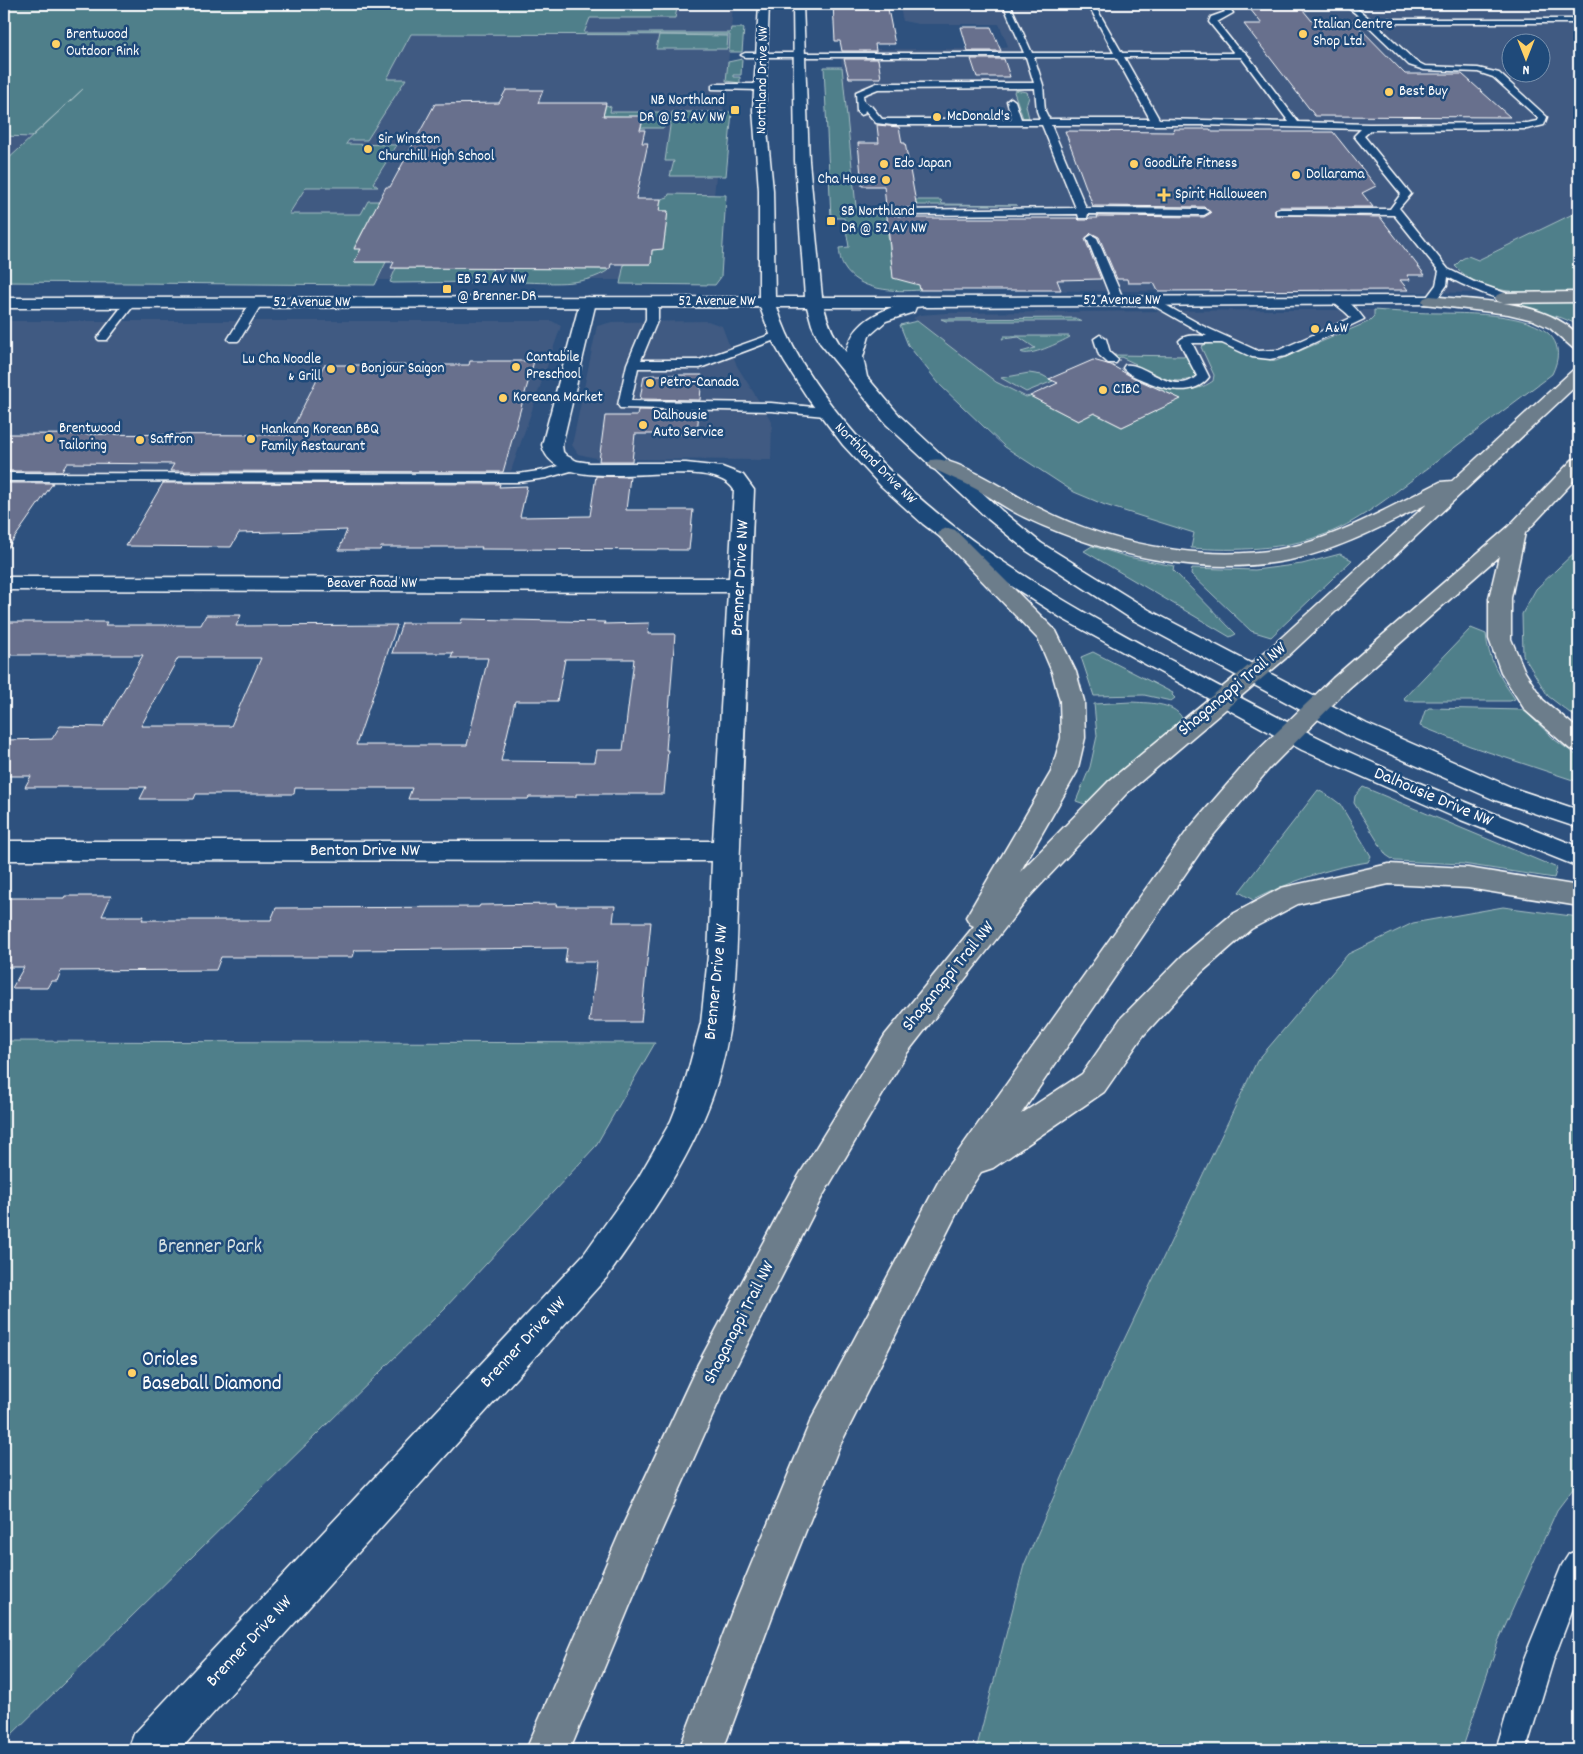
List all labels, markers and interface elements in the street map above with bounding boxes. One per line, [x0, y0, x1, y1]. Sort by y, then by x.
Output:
place label: Italian Centre Shop Ltd. [1313, 14, 1393, 53]
place label: Brentwood Outdoor Rink [66, 24, 139, 63]
street label: Northland Drive NW [751, 25, 775, 134]
marker: Italian Centre Shop Ltd. [1297, 28, 1309, 40]
north arrow [1500, 32, 1550, 82]
marker: Brentwood Outdoor Rink [50, 38, 62, 50]
text: N [1522, 59, 1529, 79]
place label: Best Buy [1399, 81, 1449, 103]
marker: Best Buy [1383, 86, 1395, 98]
place label: NB Northland DR @ 52 AV NW [639, 90, 725, 129]
marker: NB Northland DR @ 52 AV NW [729, 104, 741, 116]
place label: McDonald's [947, 106, 1010, 128]
marker: McDonald's [931, 111, 943, 123]
place label: Sir Winston Churchill High School [378, 129, 495, 168]
marker: Sir Winston Churchill High School [362, 143, 374, 155]
place label: Edo Japan [894, 153, 951, 175]
place label: GoodLife Fitness [1144, 153, 1237, 175]
marker: Edo Japan [878, 158, 890, 170]
marker: GoodLife Fitness [1128, 158, 1140, 170]
place label: Dollarama [1306, 164, 1365, 186]
place label: Cha House [818, 169, 876, 191]
marker: Dollarama [1290, 169, 1302, 181]
marker: Cha House [880, 174, 892, 186]
place label: Spirit Halloween [1175, 184, 1267, 206]
marker: Spirit Halloween [1157, 188, 1171, 202]
place label: SB Northland DR @ 52 AV NW [841, 201, 927, 240]
marker: SB Northland DR @ 52 AV NW [825, 215, 837, 227]
place label: EB 52 AV NW @ Brenner DR [457, 269, 536, 308]
marker: EB 52 AV NW @ Brenner DR [441, 283, 453, 295]
street label: 52 Avenue NW [1083, 290, 1161, 312]
street label: 52 Avenue NW [678, 291, 756, 313]
street label: 52 Avenue NW [273, 292, 351, 314]
place label: A&W [1325, 318, 1349, 340]
marker: A&W [1309, 323, 1321, 335]
place label: Cantabile Preschool [526, 347, 582, 386]
place label: Lu Cha Noodle & Grill [242, 349, 321, 388]
place label: Bonjour Saigon [361, 358, 444, 380]
marker: Cantabile Preschool [510, 361, 522, 373]
marker: Lu Cha Noodle & Grill [325, 363, 337, 375]
marker: Bonjour Saigon [345, 363, 357, 375]
place label: Petro-Canada [660, 372, 740, 394]
marker: Petro-Canada [644, 377, 656, 389]
place label: CIBC [1113, 379, 1140, 401]
marker: CIBC [1097, 384, 1109, 396]
place label: Koreana Market [513, 387, 603, 409]
marker: Koreana Market [497, 392, 509, 404]
place label: Dalhousie Auto Service [653, 405, 724, 444]
place label: Brentwood Tailoring [59, 418, 121, 457]
street label: Northland Drive NW [829, 418, 921, 510]
place label: Hankang Korean BBQ Family Restaurant [261, 419, 379, 458]
marker: Dalhousie Auto Service [637, 419, 649, 431]
place label: Saffron [150, 429, 193, 451]
marker: Brentwood Tailoring [43, 432, 55, 444]
marker: Hankang Korean BBQ Family Restaurant [245, 433, 257, 445]
marker: Saffron [134, 434, 146, 446]
street label: Brenner Drive NW [725, 519, 757, 637]
street label: Beaver Road NW [327, 573, 417, 595]
street label: Shaganappi Trail NW [1173, 637, 1293, 743]
street label: Dalhousie Drive NW [1370, 762, 1497, 835]
street label: Benton Drive NW [310, 839, 421, 864]
street label: Shaganappi Trail NW [897, 916, 1002, 1037]
street label: Brenner Drive NW [698, 922, 736, 1041]
park label: Brenner Park [158, 1233, 262, 1263]
street label: Shaganappi Trail NW [698, 1257, 782, 1389]
street label: Brenner Drive NW [475, 1291, 573, 1394]
place label: Orioles Baseball Diamond [142, 1346, 281, 1400]
marker: Orioles Baseball Diamond [126, 1367, 138, 1379]
street label: Brenner Drive NW [201, 1590, 299, 1693]

